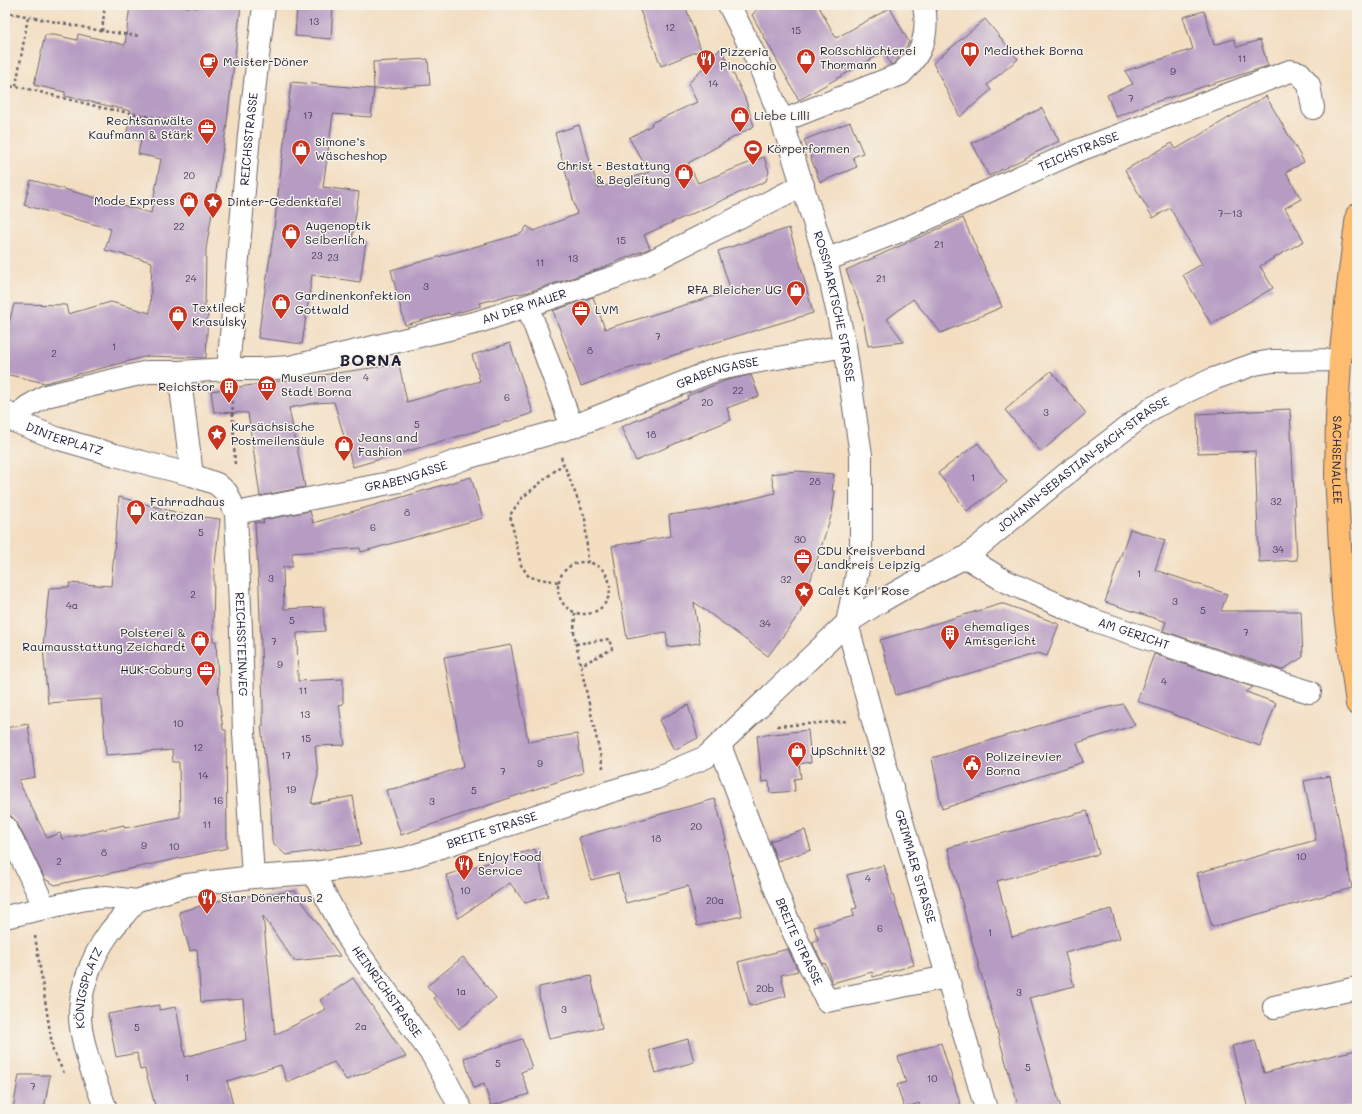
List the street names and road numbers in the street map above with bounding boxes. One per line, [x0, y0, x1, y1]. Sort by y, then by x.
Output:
street label: REICHSSTRASSE [235, 91, 261, 186]
street label: TEICHSTRASSE [1035, 127, 1121, 175]
street label: ROSSMARKTSCHE STRASSE [810, 229, 859, 384]
street label: AN DER MAUER [480, 284, 568, 327]
street label: GRABENGASSE [673, 353, 760, 392]
street label: JOHANN-SEBASTIAN-BACH-STRASSE [994, 392, 1172, 535]
street label: SACHSENALLEE [1329, 415, 1347, 505]
street label: DINTERPLATZ [24, 418, 105, 458]
street label: GRABENGASSE [363, 456, 449, 495]
street label: REICHSSTEINWEG [232, 592, 252, 697]
street label: AM GERICHT [1096, 613, 1172, 652]
street label: BREITE STRASSE [444, 807, 539, 852]
street label: GRIMMAER STRASSE [892, 808, 940, 925]
street label: BREITE STRASSE [773, 895, 827, 988]
street label: HEINRICHSTRASSE [349, 942, 426, 1040]
street label: KÖNIGSPLATZ [71, 944, 105, 1030]

